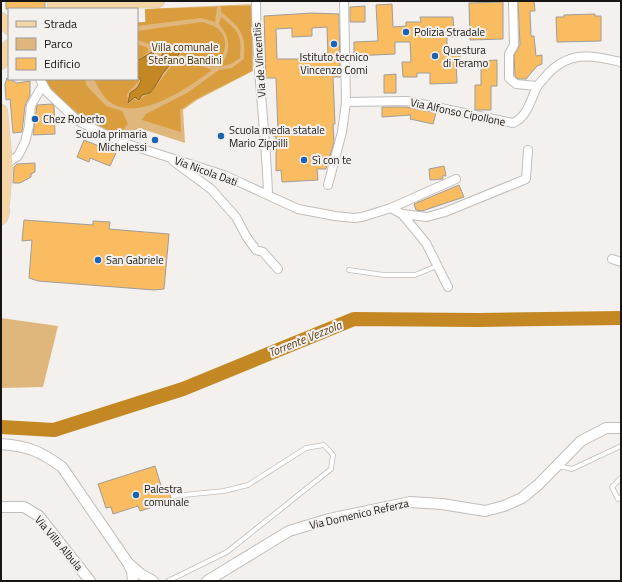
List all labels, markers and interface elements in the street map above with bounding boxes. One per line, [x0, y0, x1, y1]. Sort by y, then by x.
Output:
legend [8, 8, 138, 80]
text: Strada [44, 14, 77, 33]
street label: Via de Vincentiis [248, 22, 270, 98]
place label: Polizia Stradale [414, 24, 485, 40]
marker: Polizia Stradale [401, 27, 411, 37]
text: Parco [44, 34, 73, 53]
park label: Villa comunale Stefano Bandini [148, 39, 222, 68]
marker: Istituto tecnico Vincenzo Comi [329, 39, 339, 49]
place label: Questura di Teramo [443, 42, 489, 71]
place label: Istituto tecnico Vincenzo Comi [300, 49, 369, 78]
marker: Questura di Teramo [430, 51, 440, 61]
text: Edificio [44, 54, 80, 73]
street label: Via Alfonso Cipollone [409, 94, 507, 130]
place label: Chez Roberto [43, 111, 105, 127]
marker: Chez Roberto [30, 114, 40, 124]
place label: Scuola media statale Mario Zippilli [229, 122, 325, 151]
place label: Scuola primaria Michelessi [76, 126, 147, 155]
marker: Scuola media statale Mario Zippilli [216, 131, 226, 141]
marker: Scuola primaria Michelessi [150, 135, 160, 145]
street label: Via Nicola Dati [172, 152, 240, 190]
place label: Sì con te [312, 152, 352, 168]
marker: Sì con te [299, 155, 309, 165]
place label: San Gabriele [106, 252, 164, 268]
marker: San Gabriele [93, 255, 103, 265]
water label: Torrente Vezzola [265, 315, 345, 362]
place label: Palestra comunale [144, 481, 190, 510]
marker: Palestra comunale [131, 490, 141, 500]
street label: Via Domenico Referza [308, 495, 411, 533]
street label: Via Villa Albula [31, 512, 87, 574]

